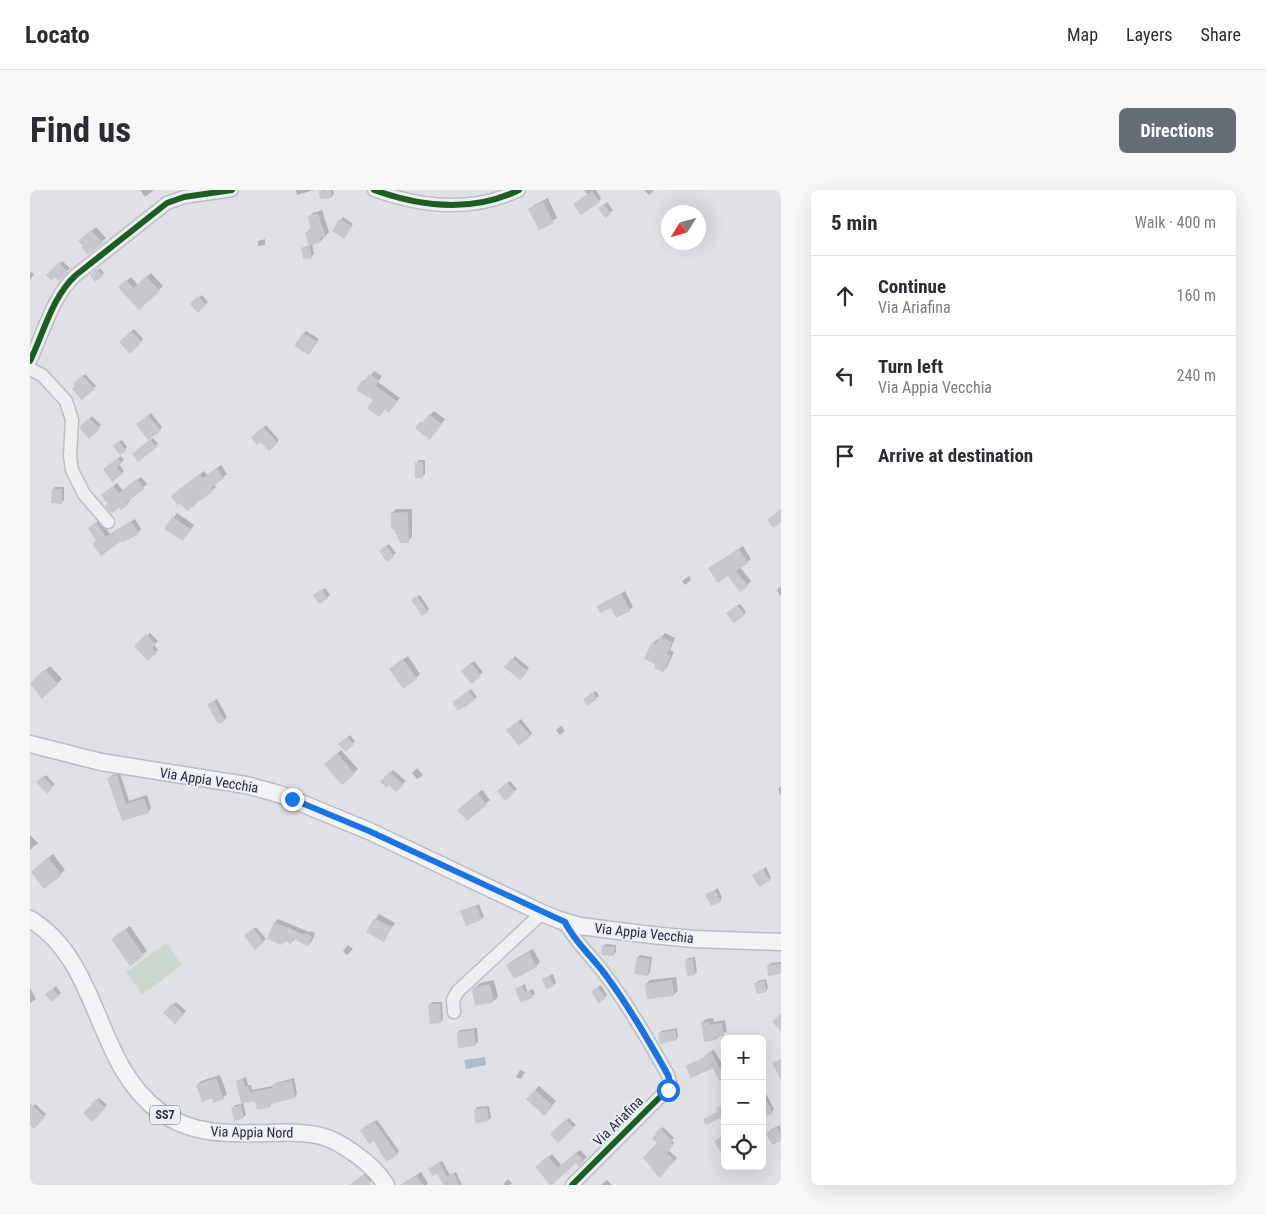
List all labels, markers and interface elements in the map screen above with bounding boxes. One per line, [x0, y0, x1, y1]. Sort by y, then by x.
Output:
text: Locato [25, 21, 90, 49]
text: Map [1067, 24, 1098, 45]
text: Layers [1126, 24, 1173, 45]
text: Share [1201, 24, 1241, 45]
button: Directions [1119, 108, 1236, 153]
text: Find us [30, 110, 131, 151]
north arrow [661, 205, 706, 250]
text: 5 min [831, 211, 878, 235]
text: Walk · 400 m [1135, 213, 1216, 232]
text: Continue [878, 275, 946, 298]
icon: ahead [831, 282, 859, 310]
text: 160 m [1177, 286, 1216, 305]
text: Via Ariafina [878, 298, 951, 317]
text: Turn left [878, 355, 943, 378]
icon: left [831, 362, 859, 390]
text: 240 m [1177, 366, 1216, 385]
text: Via Appia Vecchia [878, 378, 992, 397]
icon: arrive [831, 442, 859, 470]
text: Arrive at destination [878, 444, 1033, 467]
street label: Via Appia Vecchia [159, 764, 259, 796]
route end [281, 788, 304, 811]
street label: Via Appia Vecchia [594, 920, 694, 946]
map controls [721, 1035, 766, 1170]
button: + [721, 1035, 766, 1080]
route start [657, 1079, 680, 1102]
button: − [721, 1080, 766, 1125]
street label: Via Ariafina [590, 1093, 646, 1149]
road number: SS7 [150, 1106, 180, 1124]
street label: Via Appia Nord [210, 1123, 294, 1141]
button: locate [721, 1125, 766, 1170]

